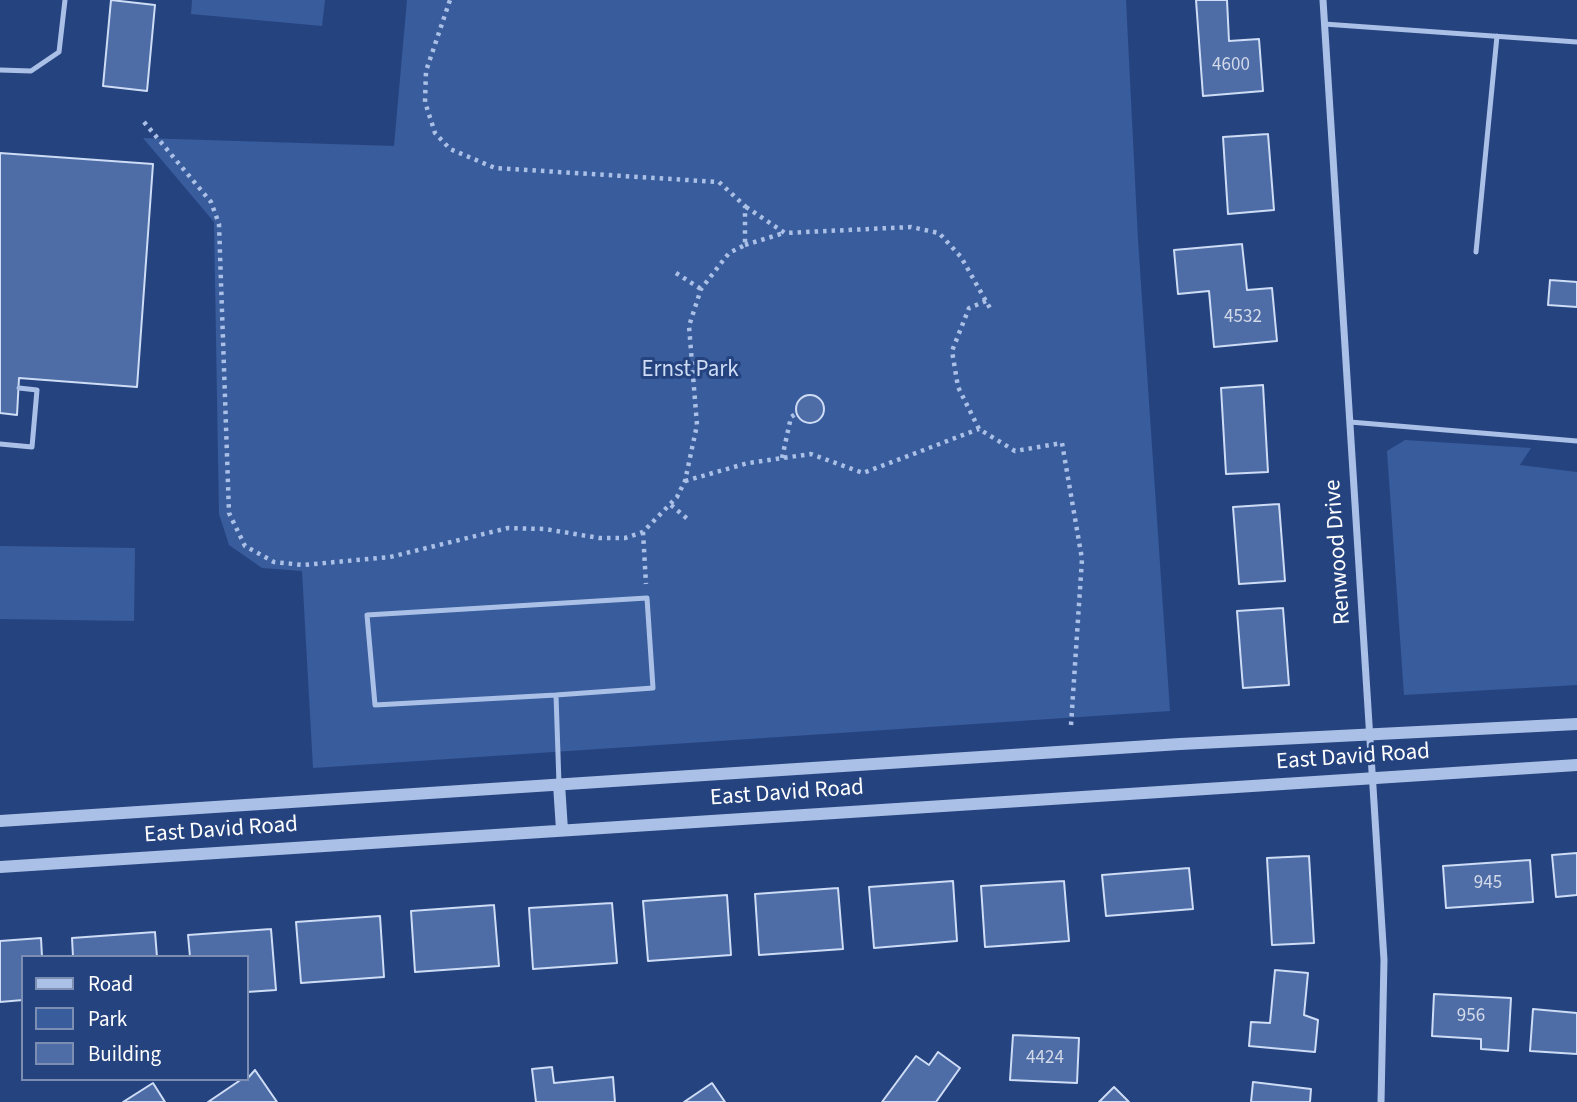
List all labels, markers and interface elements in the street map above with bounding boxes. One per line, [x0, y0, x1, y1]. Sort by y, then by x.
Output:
house number: 4600 [1212, 55, 1250, 77]
house number: 4532 [1224, 307, 1262, 329]
park label: Ernst Park [641, 357, 739, 385]
street label: Renwood Drive [1320, 478, 1358, 626]
street label: East David Road [1275, 739, 1431, 777]
street label: East David Road [709, 775, 865, 813]
street label: East David Road [143, 812, 299, 850]
house number: 945 [1474, 873, 1502, 895]
legend [21, 955, 248, 1081]
text: Road [88, 969, 133, 999]
text: Park [88, 1004, 127, 1034]
house number: 956 [1457, 1006, 1485, 1028]
text: Building [88, 1039, 161, 1069]
house number: 4424 [1026, 1048, 1064, 1070]

